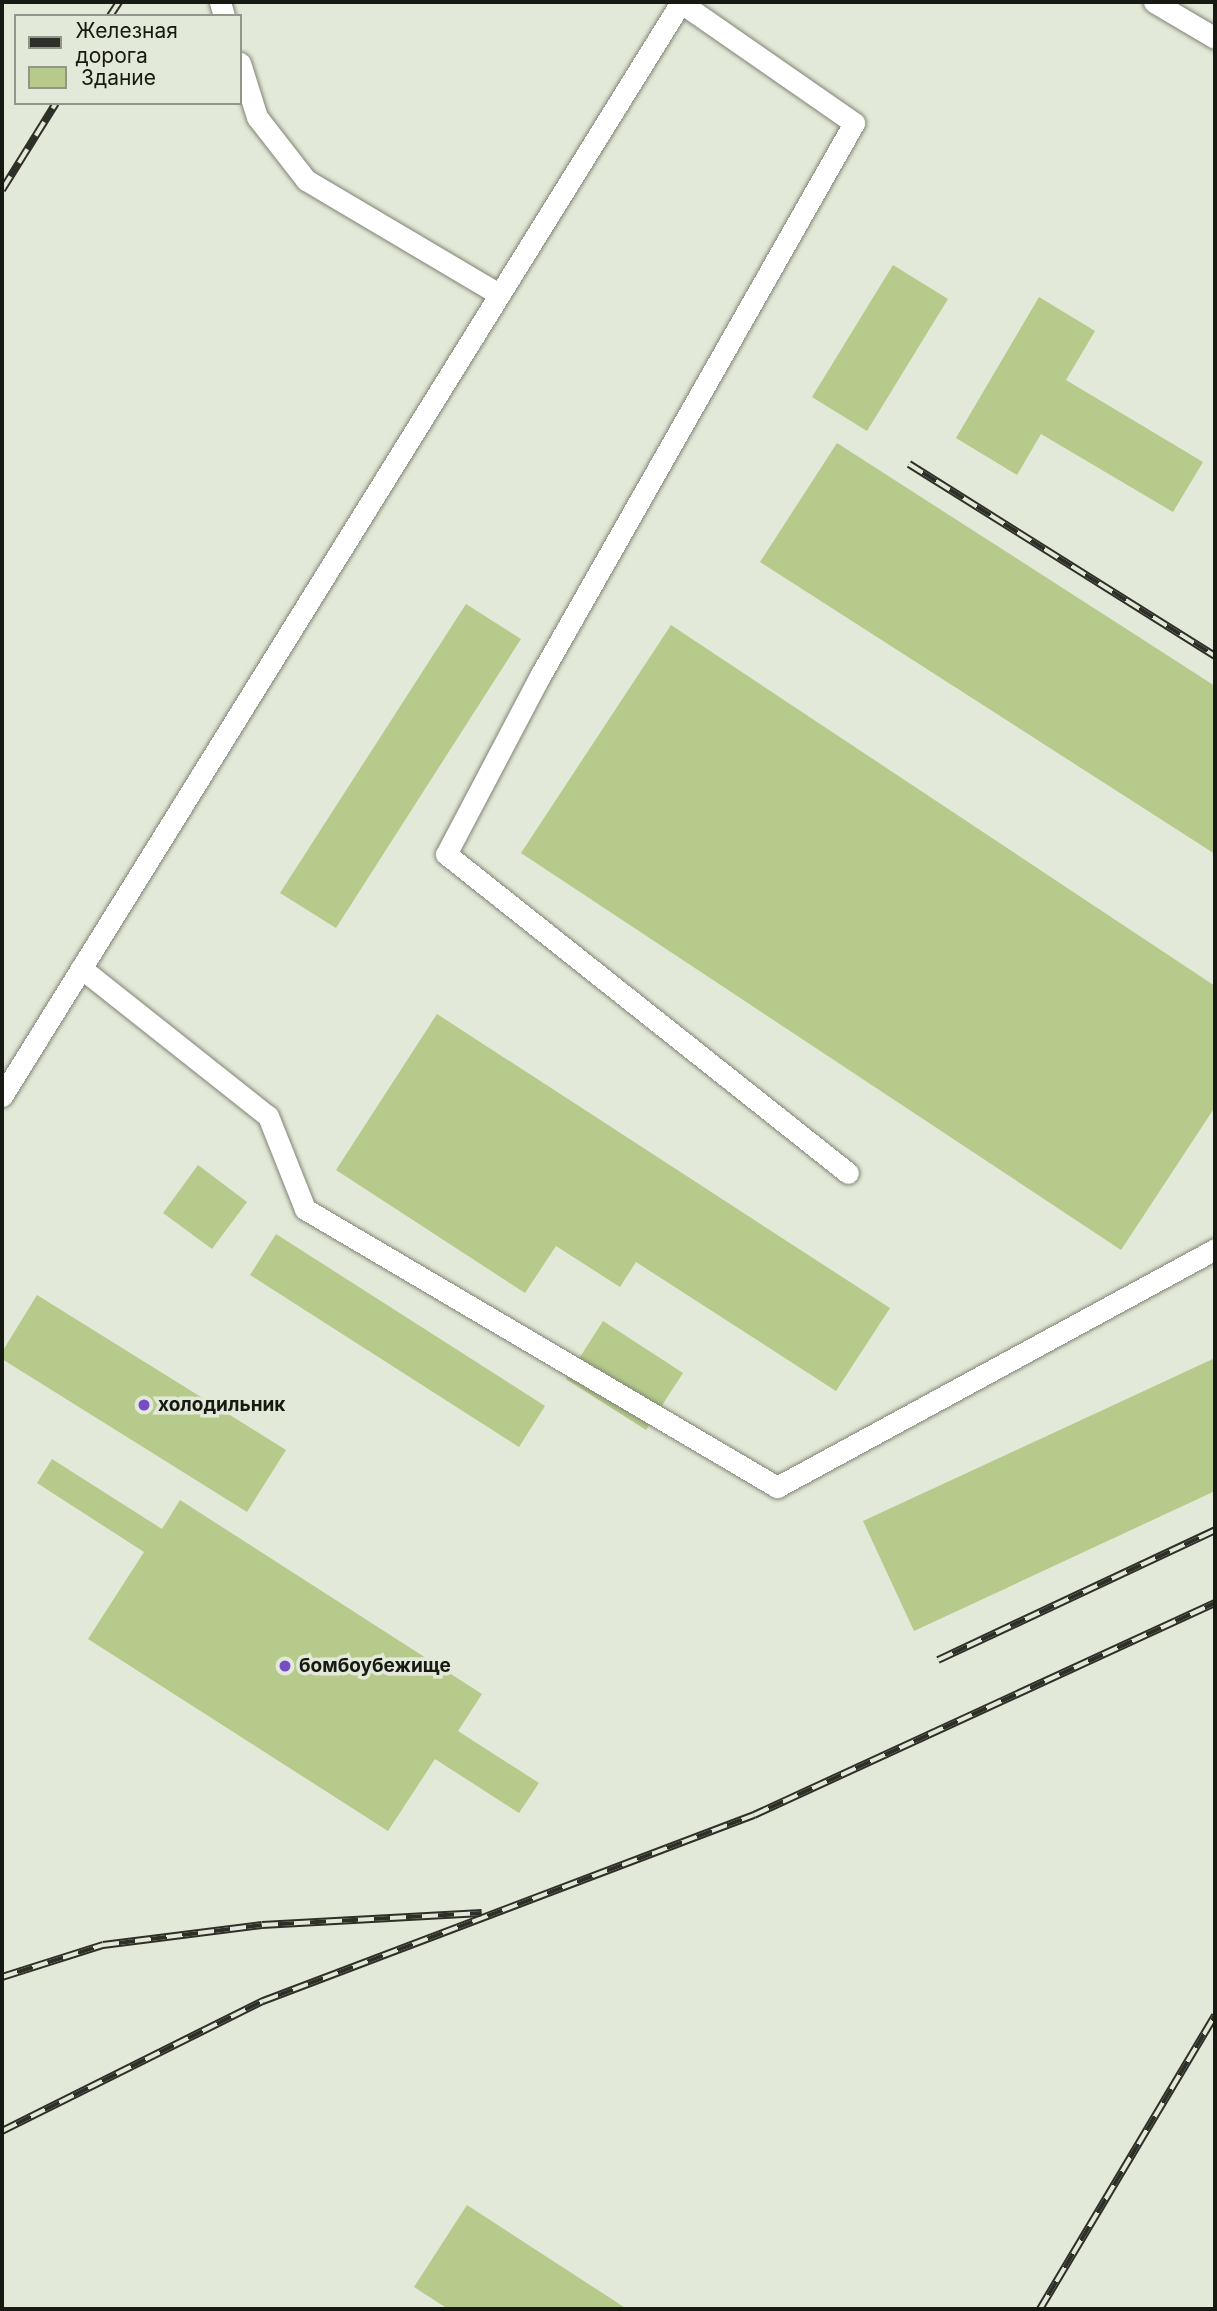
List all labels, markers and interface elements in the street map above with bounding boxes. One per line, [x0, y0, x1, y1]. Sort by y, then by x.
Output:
legend [14, 14, 242, 105]
text: Железная дорога [76, 18, 178, 68]
text: Здание [81, 65, 156, 90]
place label: холодильник [158, 1394, 285, 1416]
marker: холодильник [136, 1397, 152, 1413]
place label: бомбоубежище [299, 1655, 451, 1677]
marker: бомбоубежище [277, 1658, 293, 1674]

